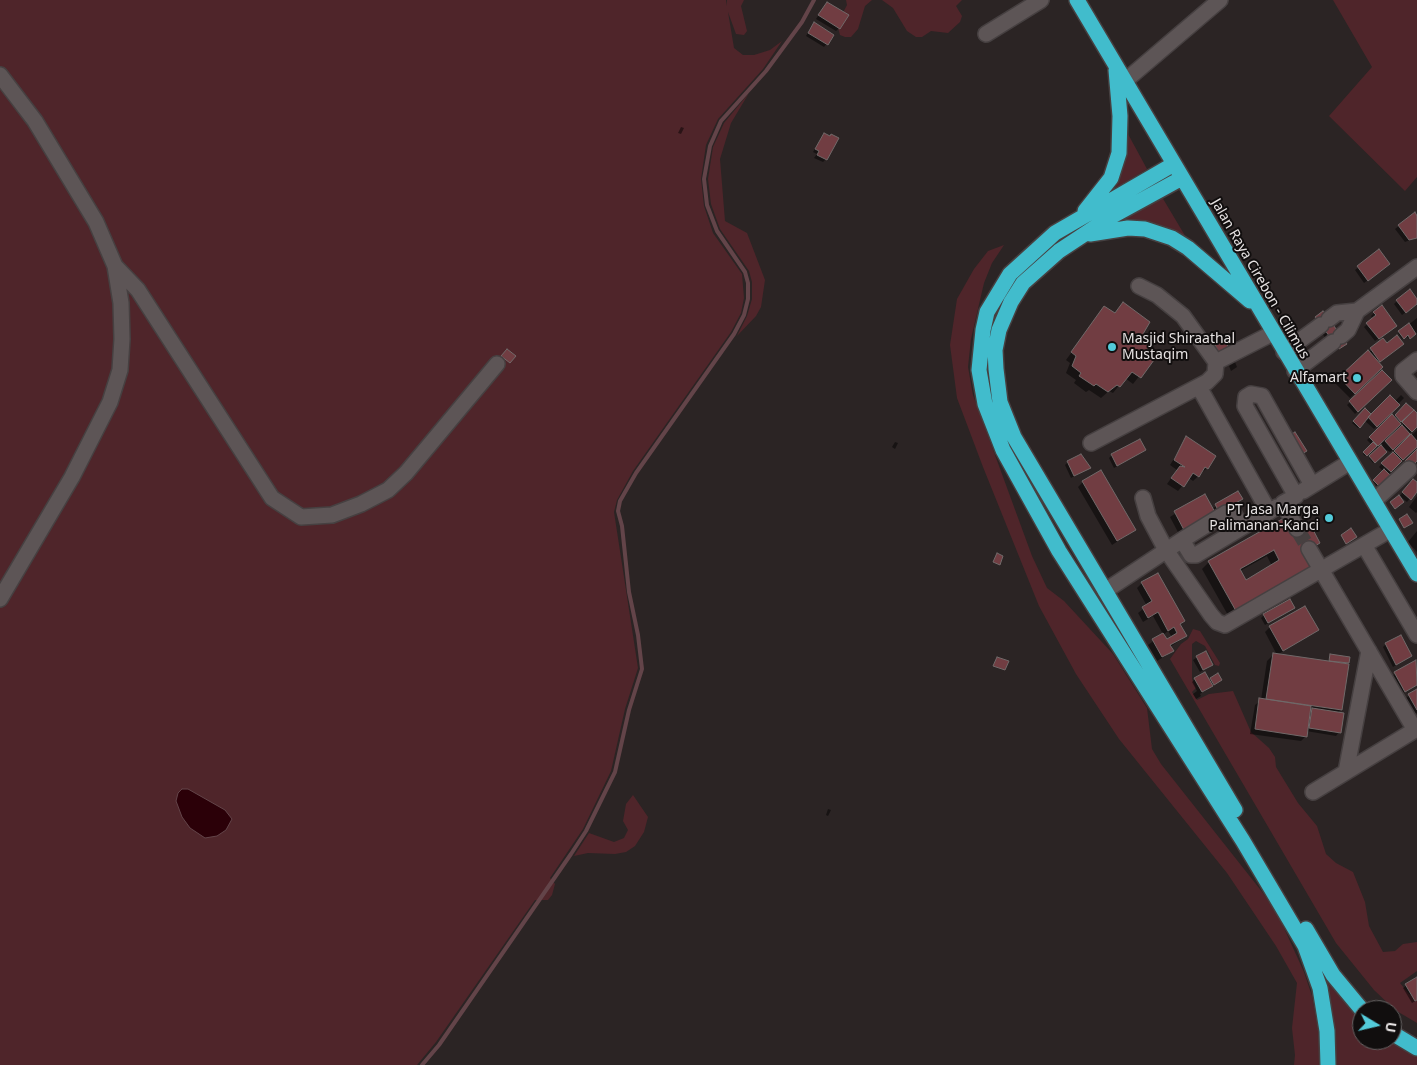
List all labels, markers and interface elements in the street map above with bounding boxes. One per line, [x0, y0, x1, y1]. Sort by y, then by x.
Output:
street label: Jalan Raya Cirebon - Cilimus [1207, 196, 1313, 362]
place label: Masjid Shiraathal Mustaqim [1122, 331, 1235, 364]
marker: Masjid Shiraathal Mustaqim [1106, 341, 1118, 353]
place label: Alfamart [1290, 370, 1347, 386]
marker: Alfamart [1351, 372, 1363, 384]
place label: PT Jasa Marga Palimanan-Kanci [1209, 502, 1319, 534]
marker: PT Jasa Marga Palimanan-Kanci [1323, 512, 1335, 524]
north arrow [1352, 1000, 1402, 1050]
text: U [1381, 1021, 1402, 1034]

